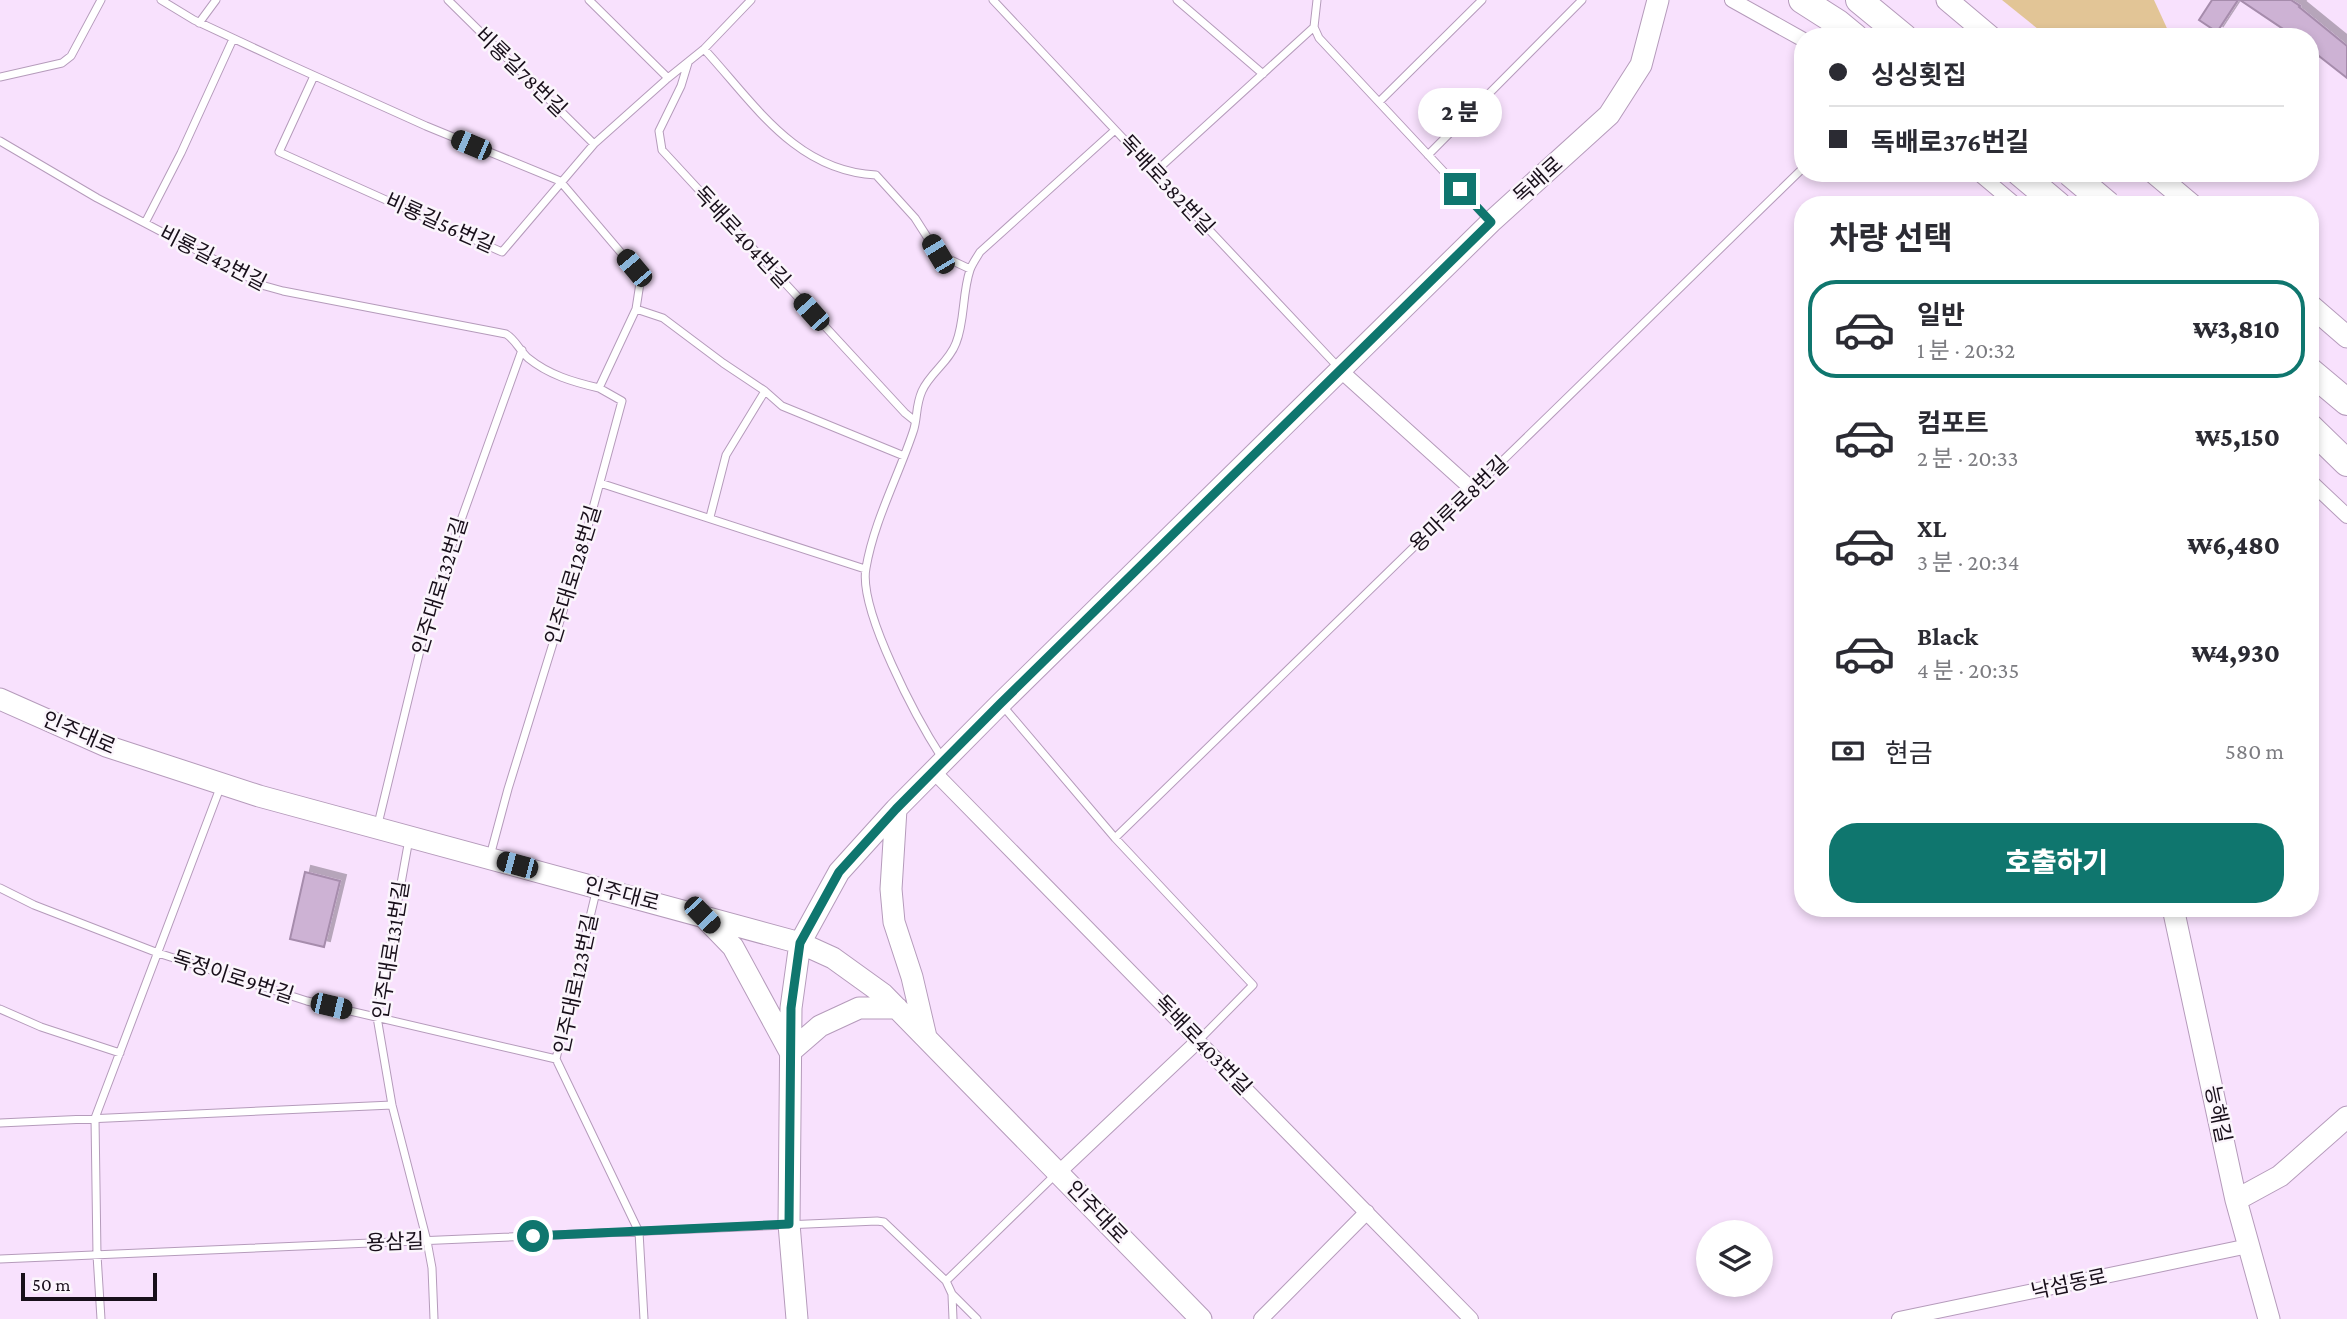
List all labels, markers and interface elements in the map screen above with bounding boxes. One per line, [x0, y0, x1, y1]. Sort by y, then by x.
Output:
street label: 비룡길78번길 [470, 23, 572, 121]
text: 싱싱횟집 [1871, 61, 1967, 90]
callout: 2 분 [1418, 88, 1502, 136]
text: 2 분 [1441, 99, 1479, 125]
car [448, 127, 495, 163]
text: 독배로376번길 [1871, 128, 2029, 157]
street label: 독배로382번길 [1115, 130, 1219, 240]
street label: 독배로 [1508, 152, 1568, 208]
route end [1444, 173, 1476, 205]
street label: 독배로404번길 [689, 181, 795, 293]
street label: 비룡길56번길 [382, 188, 498, 258]
text: 차량 선택 [1829, 220, 1953, 256]
street label: 비룡길42번길 [155, 221, 271, 295]
car [919, 231, 958, 277]
car [613, 245, 656, 291]
car [790, 289, 833, 335]
icon: car [1833, 298, 1896, 361]
text: 일반 [1917, 301, 1965, 330]
text: ₩3,810 [2193, 315, 2280, 344]
text: 1 분 · 20:32 [1917, 337, 2015, 363]
icon: car [1833, 406, 1896, 469]
text: 컴포트 [1917, 409, 1989, 438]
text: ₩5,150 [2195, 423, 2280, 452]
text: 2 분 · 20:33 [1917, 445, 2019, 471]
street label: 용마루로8번길 [1405, 451, 1513, 557]
street label: 인주대로128번길 [540, 503, 606, 647]
street label: 인주대로132번길 [408, 514, 472, 658]
icon: car [1833, 514, 1896, 577]
text: XL [1917, 514, 1946, 543]
text: ₩6,480 [2187, 531, 2280, 560]
text: 3 분 · 20:34 [1917, 549, 2019, 575]
icon: car [1833, 622, 1896, 685]
text: Black [1917, 622, 1978, 651]
text: ₩4,930 [2191, 639, 2280, 668]
text: 4 분 · 20:35 [1917, 657, 2019, 683]
street label: 인주대로 [39, 707, 119, 759]
icon: cash [1829, 732, 1867, 770]
text: 580 m [2225, 738, 2284, 764]
text: 현금 [1885, 739, 1933, 768]
button: 호출하기 [1829, 823, 2284, 903]
car [494, 849, 541, 881]
street label: 인주대로 [582, 872, 662, 916]
street label: 인주대로131번길 [368, 879, 414, 1021]
car [680, 893, 725, 937]
street label: 인주대로123번길 [549, 912, 603, 1056]
street label: 독정이로9번길 [169, 946, 297, 1008]
street label: 독배로403번길 [1150, 990, 1256, 1100]
car [309, 991, 354, 1021]
street label: 능해길 [2200, 1083, 2236, 1145]
street label: 인주대로 [1062, 1176, 1132, 1248]
route start [517, 1220, 549, 1252]
map controls [1696, 1220, 1773, 1297]
button: layers [1696, 1220, 1773, 1297]
street label: 용삼길 [366, 1229, 424, 1255]
street label: 낙섬동로 [2029, 1264, 2109, 1304]
scale bar [21, 1270, 158, 1302]
text: 50 m [32, 1274, 71, 1295]

